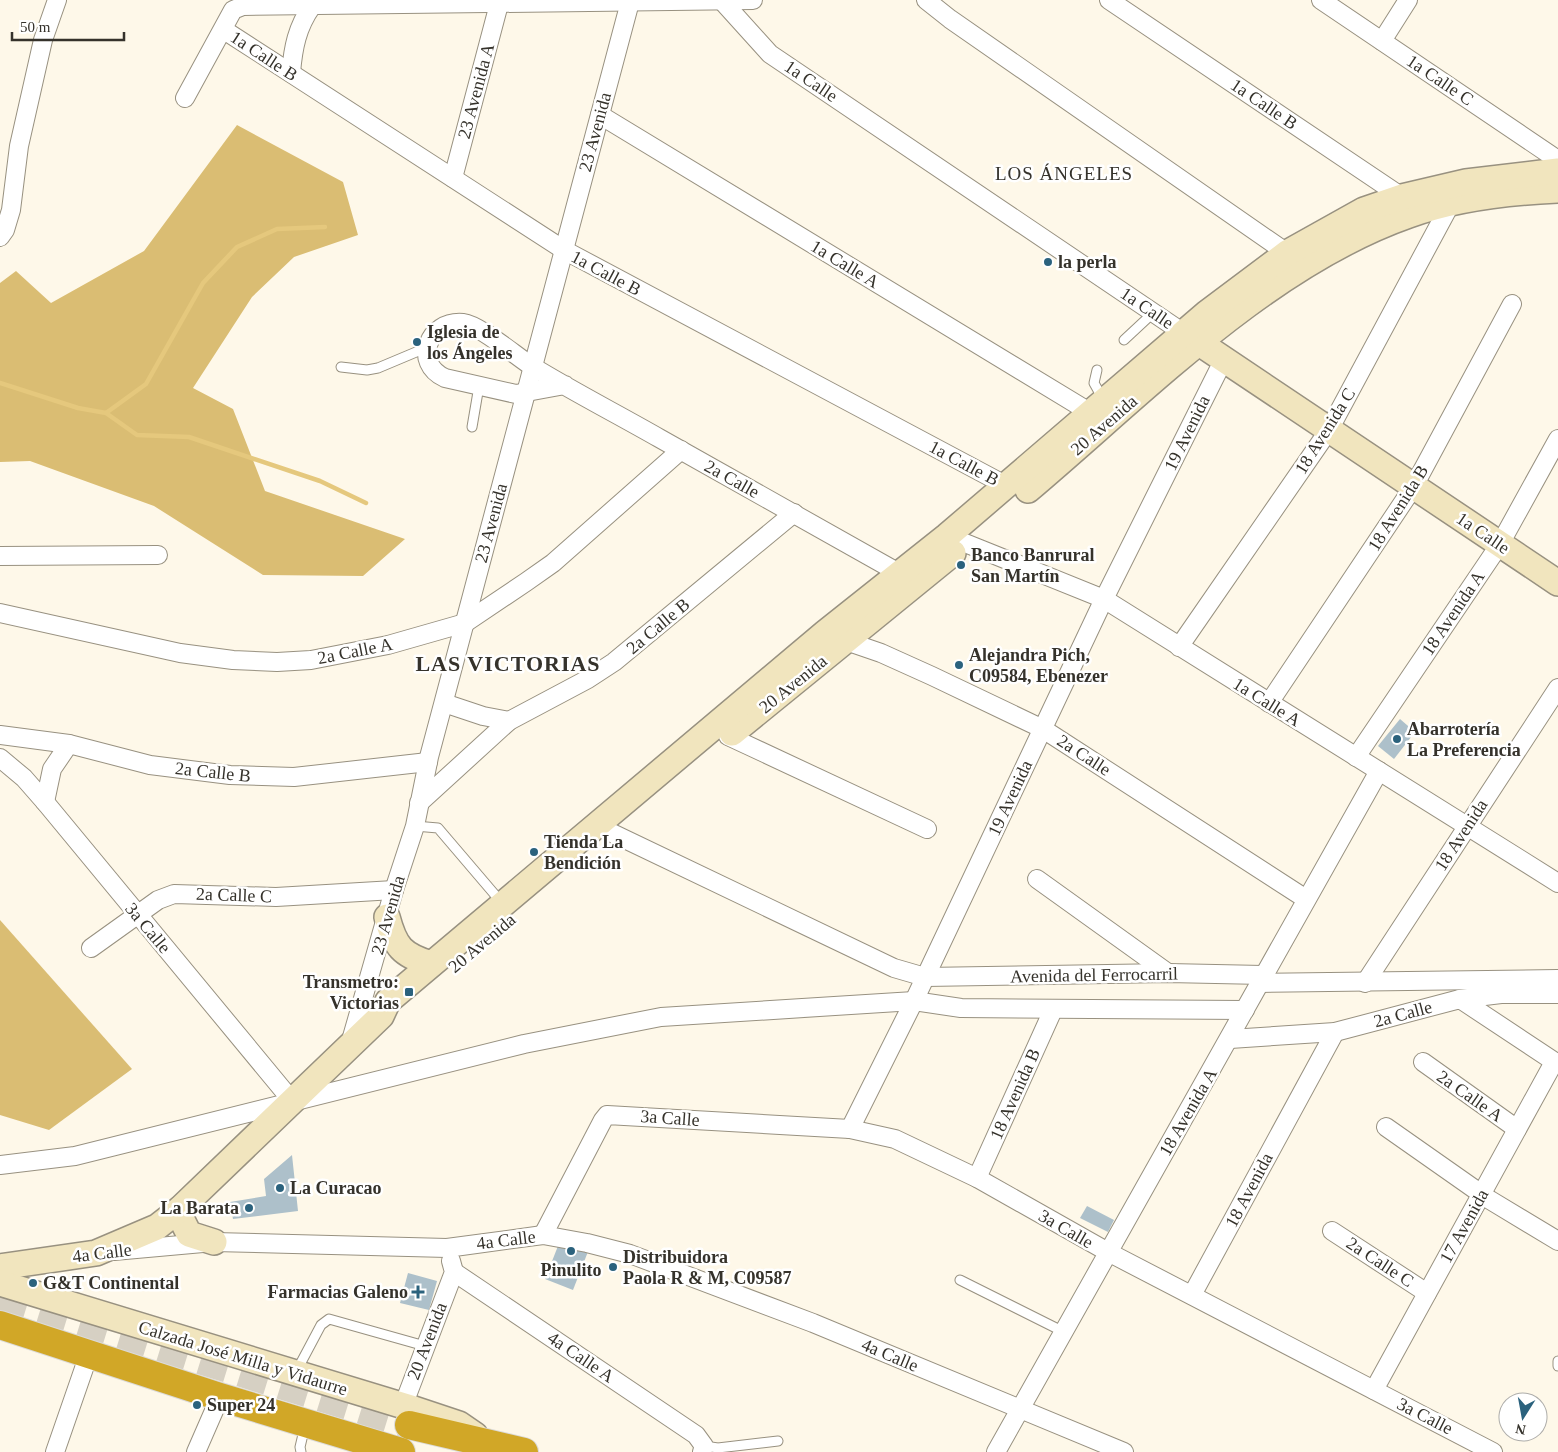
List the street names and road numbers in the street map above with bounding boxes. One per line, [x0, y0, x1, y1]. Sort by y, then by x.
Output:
street label: 1a Calle B [227, 27, 301, 85]
street label: 23 Avenida A [454, 41, 498, 141]
street label: 1a Calle C [1403, 50, 1477, 110]
street label: 1a Calle [781, 56, 841, 106]
street label: 1a Calle B [1227, 74, 1301, 134]
street label: 23 Avenida [575, 90, 615, 174]
street label: 1a Calle A [807, 236, 883, 292]
street label: 1a Calle B [568, 246, 644, 300]
street label: 1a Calle [1117, 283, 1177, 333]
street label: 18 Avenida C [1291, 384, 1359, 478]
street label: 20 Avenida [1067, 391, 1141, 459]
street label: 19 Avenida [1160, 392, 1214, 474]
street label: 1a Calle B [926, 436, 1002, 490]
street label: 2a Calle [701, 456, 763, 502]
street label: 18 Avenida B [1364, 461, 1432, 555]
street label: 23 Avenida [471, 481, 511, 565]
street label: 1a Calle [1453, 508, 1513, 558]
street label: 18 Avenida A [1417, 567, 1489, 659]
street label: 2a Calle B [622, 594, 694, 658]
street label: 2a Calle A [316, 634, 394, 668]
street label: 20 Avenida [755, 651, 831, 717]
street label: 1a Calle A [1229, 673, 1305, 731]
street label: 2a Calle [1054, 730, 1114, 780]
street label: 19 Avenida [984, 757, 1036, 839]
street label: 2a Calle B [174, 758, 252, 786]
street label: 18 Avenida [1431, 796, 1491, 874]
street label: 23 Avenida [367, 873, 409, 957]
street label: 2a Calle C [196, 884, 272, 906]
street label: 3a Calle [121, 899, 175, 957]
street label: 20 Avenida [444, 909, 520, 977]
street label: Avenida del Ferrocarril [1010, 964, 1178, 986]
street label: 2a Calle [1372, 997, 1434, 1031]
street label: 18 Avenida B [986, 1045, 1044, 1143]
street label: 18 Avenida A [1155, 1065, 1221, 1159]
street label: 2a Calle A [1433, 1066, 1507, 1126]
street label: 3a Calle [640, 1106, 700, 1130]
street label: 18 Avenida [1221, 1149, 1277, 1231]
street label: 17 Avenida [1436, 1186, 1492, 1266]
street label: 3a Calle [1035, 1205, 1097, 1253]
street label: 4a Calle [475, 1226, 537, 1254]
street label: 2a Calle C [1343, 1233, 1417, 1291]
street label: 4a Calle [71, 1239, 133, 1267]
street label: 20 Avenida [403, 1300, 451, 1382]
street label: Calzada José Milla y Vidaurre [136, 1317, 350, 1399]
street label: 4a Calle A [544, 1327, 618, 1387]
street label: 4a Calle [859, 1334, 921, 1376]
street label: 3a Calle [1394, 1394, 1456, 1438]

